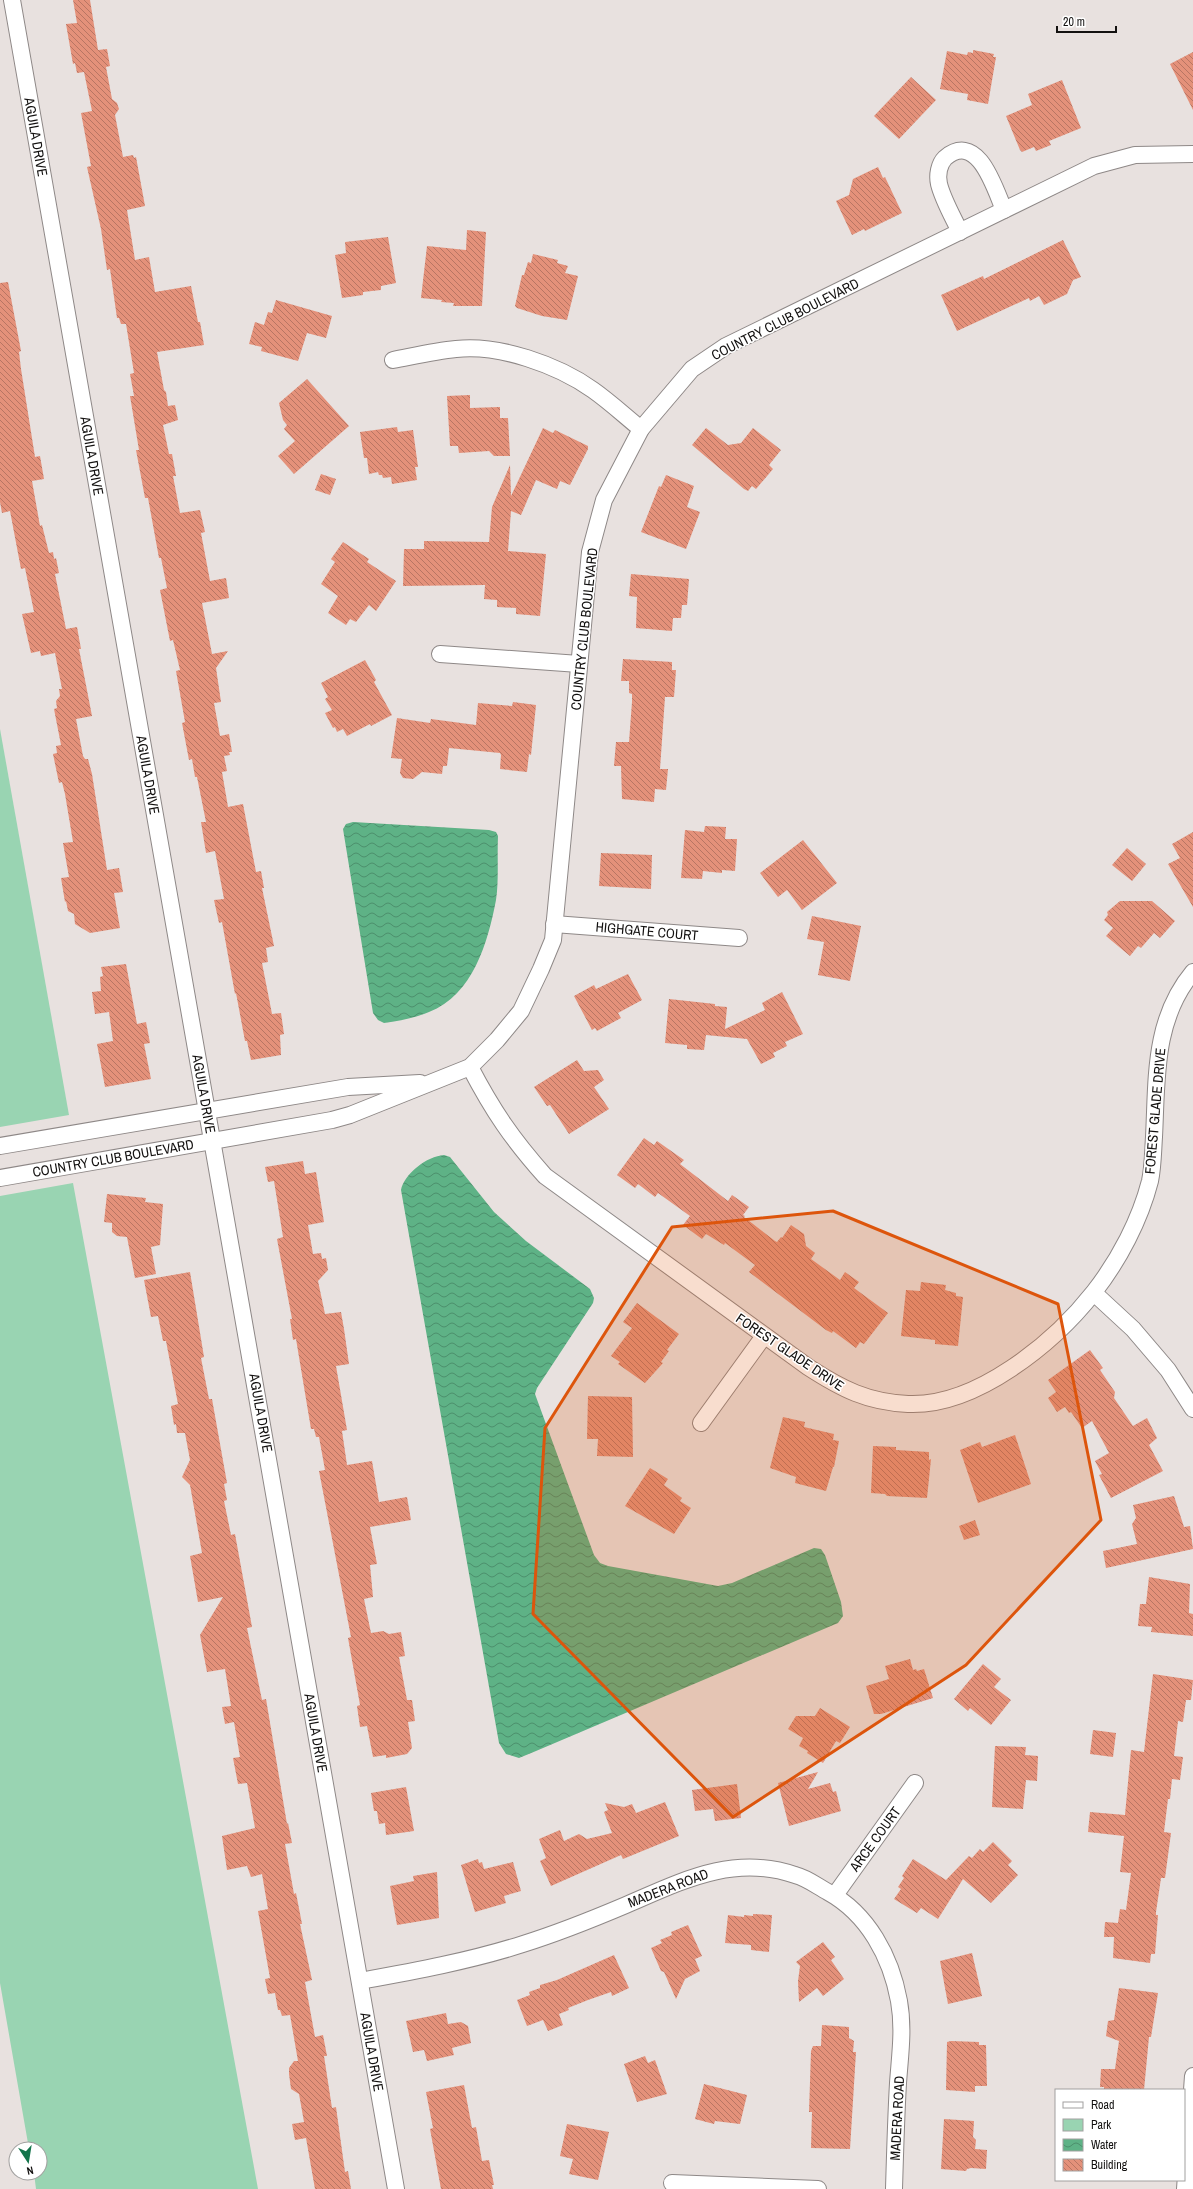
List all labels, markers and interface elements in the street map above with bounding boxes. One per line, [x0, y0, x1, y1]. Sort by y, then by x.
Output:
scale bar [1057, 8, 1116, 34]
text: 20 m [1063, 14, 1085, 30]
street label: AGUILA DRIVE [20, 95, 52, 178]
street label: COUNTRY CLUB BOULEVARD [708, 274, 862, 364]
street label: AGUILA DRIVE [76, 414, 108, 497]
street label: COUNTRY CLUB BOULEVARD [567, 547, 601, 711]
street label: AGUILA DRIVE [132, 733, 164, 816]
street label: HIGHGATE COURT [595, 918, 699, 944]
street label: FOREST GLADE DRIVE [1141, 1047, 1169, 1175]
street label: AGUILA DRIVE [188, 1052, 220, 1135]
street label: COUNTRY CLUB BOULEVARD [31, 1135, 195, 1181]
street label: FOREST GLADE DRIVE [732, 1309, 848, 1395]
street label: AGUILA DRIVE [245, 1371, 277, 1454]
street label: AGUILA DRIVE [300, 1691, 332, 1774]
street label: ARCE COURT [845, 1803, 905, 1876]
street label: MADERA ROAD [625, 1864, 711, 1912]
street label: AGUILA DRIVE [356, 2010, 388, 2093]
street label: MADERA ROAD [886, 2075, 908, 2161]
legend [1055, 2089, 1185, 2181]
text: Road [1091, 2097, 1115, 2113]
text: Park [1091, 2117, 1111, 2133]
text: Water [1091, 2137, 1118, 2153]
north arrow [8, 2141, 48, 2181]
text: Building [1091, 2157, 1128, 2173]
text: N [25, 2163, 35, 2178]

